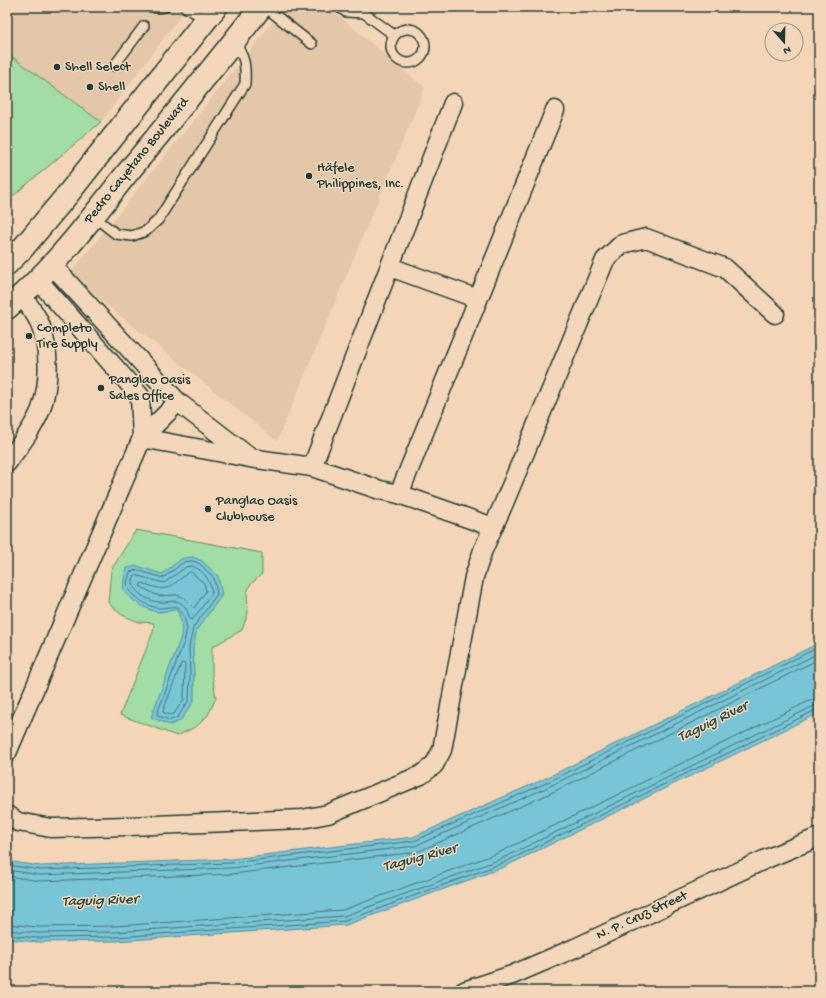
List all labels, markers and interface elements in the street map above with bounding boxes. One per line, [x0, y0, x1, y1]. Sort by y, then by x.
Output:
north arrow [764, 22, 804, 62]
text: N [781, 43, 792, 56]
place label: Shell Select [65, 59, 132, 76]
marker: Shell Select [52, 62, 62, 72]
place label: Shell [98, 79, 125, 96]
marker: Shell [85, 82, 95, 92]
street label: Pedro Cayetano Boulevard [80, 93, 194, 228]
place label: Häfele Philippines, Inc. [316, 160, 404, 193]
marker: Häfele Philippines, Inc. [304, 171, 314, 181]
place label: Completo Tire Supply [36, 320, 98, 353]
marker: Completo Tire Supply [24, 331, 34, 341]
place label: Panglao Oasis Sales Office [108, 372, 191, 405]
marker: Panglao Oasis Sales Office [96, 383, 106, 393]
place label: Panglao Oasis Clubhouse [215, 493, 298, 526]
marker: Panglao Oasis Clubhouse [203, 504, 213, 514]
water label: Taguig River [675, 696, 753, 747]
water label: Taguig River [381, 839, 462, 877]
street label: N. P. Cruz Street [594, 887, 691, 944]
water label: Taguig River [62, 891, 141, 911]

